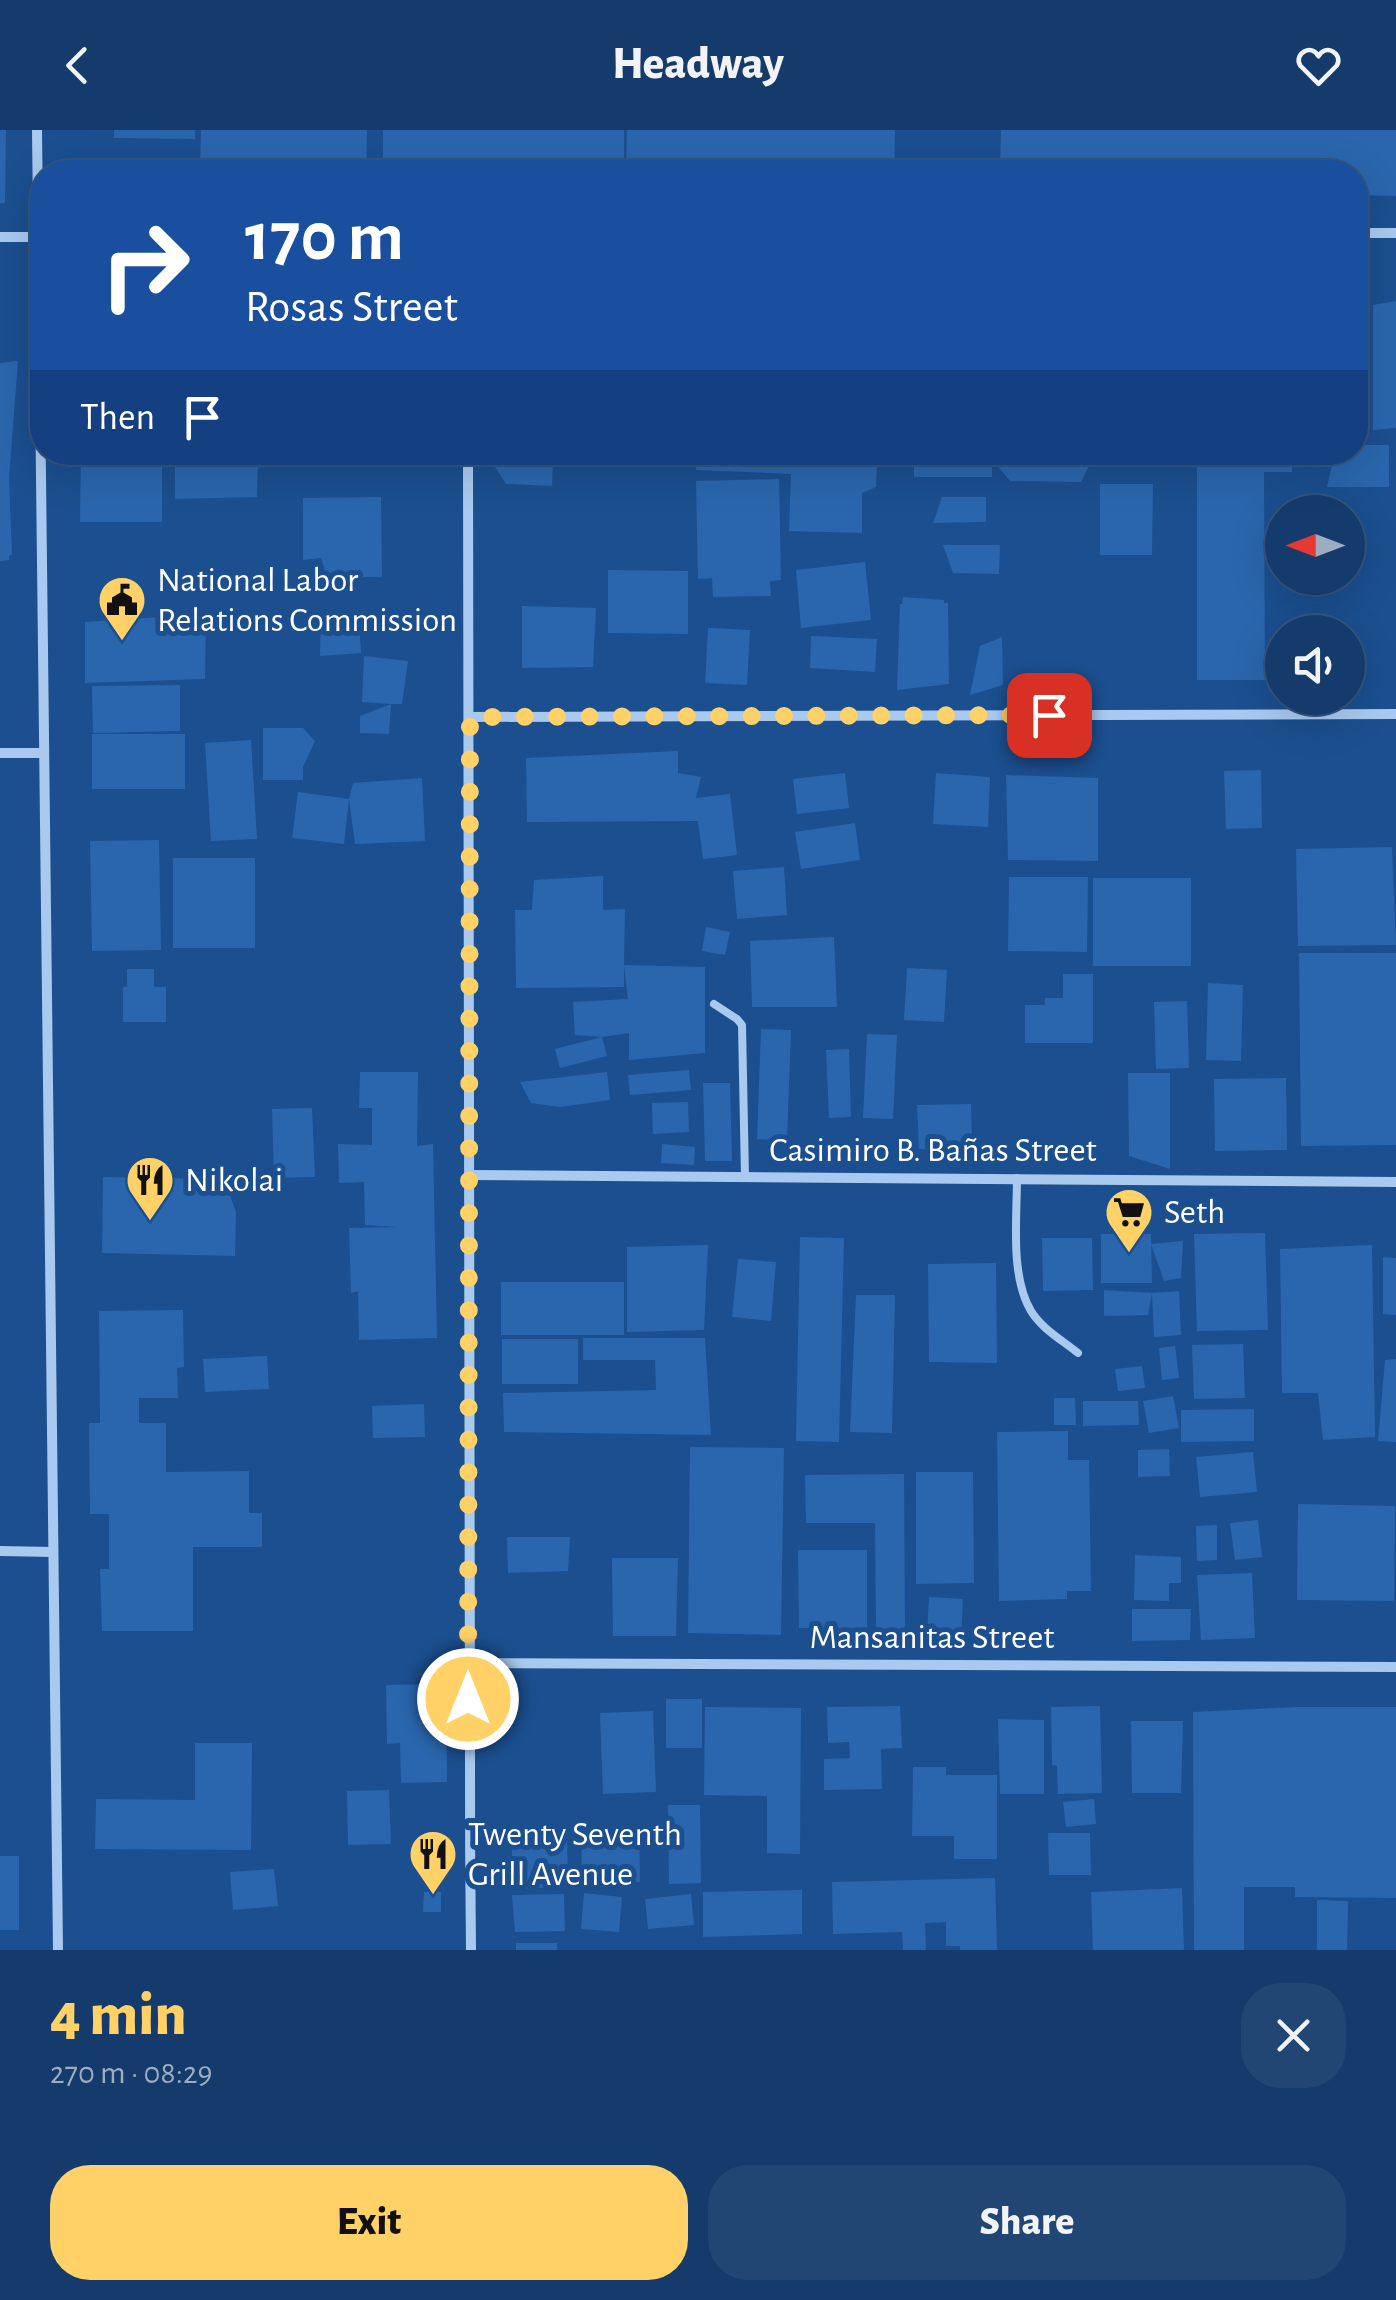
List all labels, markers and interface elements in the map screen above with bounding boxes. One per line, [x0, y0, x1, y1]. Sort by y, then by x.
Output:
icon: back [50, 38, 105, 93]
icon: heart [1291, 38, 1346, 93]
text: Headway [612, 42, 784, 87]
icon: right [80, 200, 210, 330]
text: 170 m [245, 203, 404, 273]
text: Rosas Street [245, 285, 458, 330]
icon: arrive [175, 390, 230, 445]
text: Then [80, 399, 155, 437]
north arrow [1265, 495, 1365, 595]
map controls [1265, 495, 1365, 715]
place label: National Labor Relations Commission [157, 563, 457, 638]
public building icon: National Labor Relations Commission [96, 574, 148, 642]
button: sound [1265, 615, 1365, 715]
pin [1007, 673, 1092, 758]
icon: arrive [1022, 688, 1077, 743]
street label: Casimiro B. Bañas Street [769, 1133, 1097, 1168]
restaurant icon: Nikolai [124, 1154, 176, 1222]
place label: Nikolai [185, 1163, 283, 1198]
supermarket icon: Seth [1103, 1186, 1155, 1254]
place label: Seth [1164, 1195, 1225, 1230]
street label: Mansanitas Street [810, 1620, 1054, 1655]
position arrow [416, 1647, 520, 1751]
place label: Twenty Seventh Grill Avenue [468, 1817, 682, 1892]
restaurant icon: Twenty Seventh Grill Avenue [407, 1828, 459, 1896]
button: close [1241, 1983, 1346, 2088]
text: 4 min [50, 1986, 187, 2046]
text: 270 m · 08:29 [50, 2057, 213, 2089]
button: Exit [50, 2165, 688, 2280]
button: Share [708, 2165, 1346, 2280]

